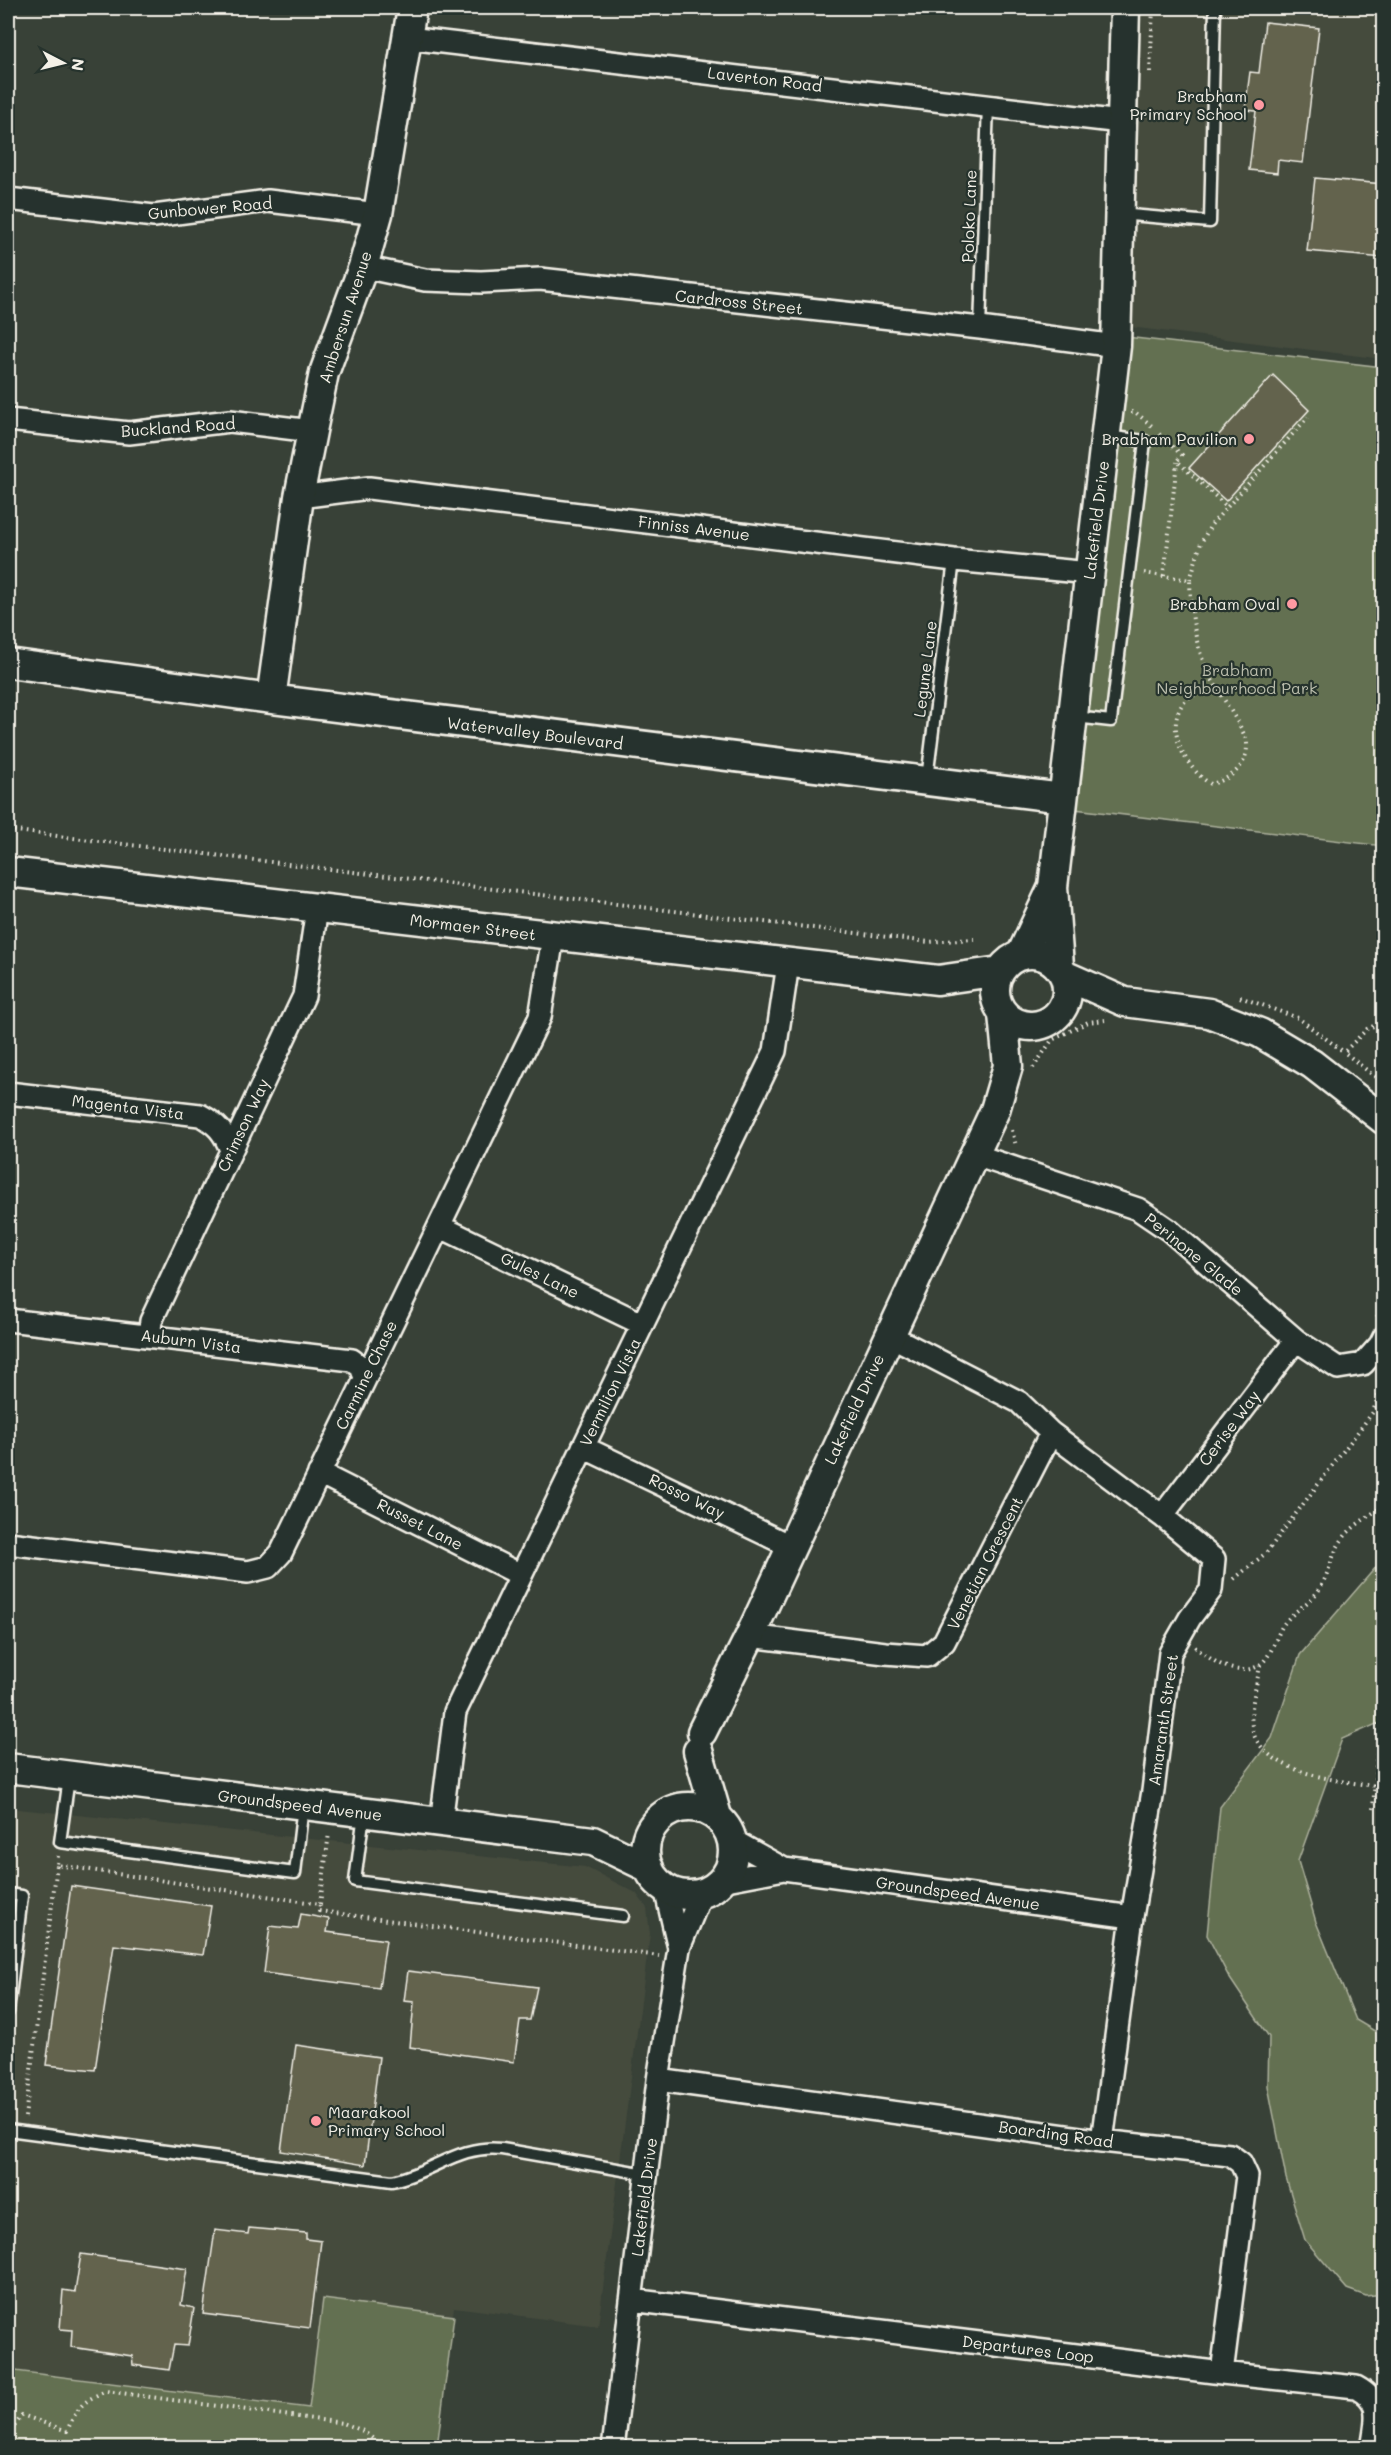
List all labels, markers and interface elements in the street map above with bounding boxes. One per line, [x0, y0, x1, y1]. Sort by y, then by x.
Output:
north arrow [33, 33, 93, 93]
text: N [67, 58, 90, 72]
street label: Laverton Road [707, 61, 823, 96]
place label: Brabham Primary School [1130, 85, 1247, 124]
marker: Brabham Primary School [1252, 98, 1266, 112]
street label: Poloko Lane [956, 169, 981, 263]
street label: Gunbower Road [147, 192, 273, 223]
street label: Ambersun Avenue [313, 248, 376, 386]
street label: Cardross Street [674, 284, 804, 319]
street label: Buckland Road [120, 412, 236, 441]
place label: Brabham Pavilion [1102, 428, 1237, 449]
marker: Brabham Pavilion [1242, 432, 1256, 446]
street label: Lakefield Drive [1078, 459, 1113, 580]
street label: Finniss Avenue [637, 510, 751, 545]
place label: Brabham Oval [1170, 593, 1280, 614]
marker: Brabham Oval [1285, 597, 1299, 611]
street label: Legune Lane [908, 619, 941, 719]
park label: Brabham Neighbourhood Park [1157, 659, 1317, 698]
street label: Watervalley Boulevard [446, 711, 624, 754]
street label: Mormaer Street [409, 908, 537, 945]
street label: Crimson Way [212, 1075, 273, 1175]
street label: Magenta Vista [71, 1089, 185, 1124]
street label: Perinone Glade [1141, 1207, 1248, 1300]
street label: Gules Lane [498, 1247, 583, 1303]
street label: Carmine Chase [330, 1317, 401, 1433]
street label: Auburn Vista [140, 1324, 242, 1357]
street label: Vermilion Vista [574, 1334, 645, 1450]
street label: Lakefield Drive [819, 1350, 888, 1467]
street label: Cerise Way [1193, 1386, 1264, 1470]
street label: Rosso Way [646, 1468, 729, 1523]
street label: Venetian Crescent [942, 1492, 1027, 1633]
street label: Russet Lane [374, 1493, 467, 1554]
street label: Amaranth Street [1143, 1653, 1182, 1787]
street label: Groundspeed Avenue [217, 1784, 383, 1825]
street label: Groundspeed Avenue [875, 1871, 1041, 1914]
place label: Maarakool Primary School [328, 2101, 445, 2140]
marker: Maarakool Primary School [309, 2114, 323, 2128]
street label: Boarding Road [997, 2115, 1115, 2152]
street label: Lakefield Drive [626, 2136, 661, 2257]
street label: Departures Loop [961, 2330, 1095, 2367]

